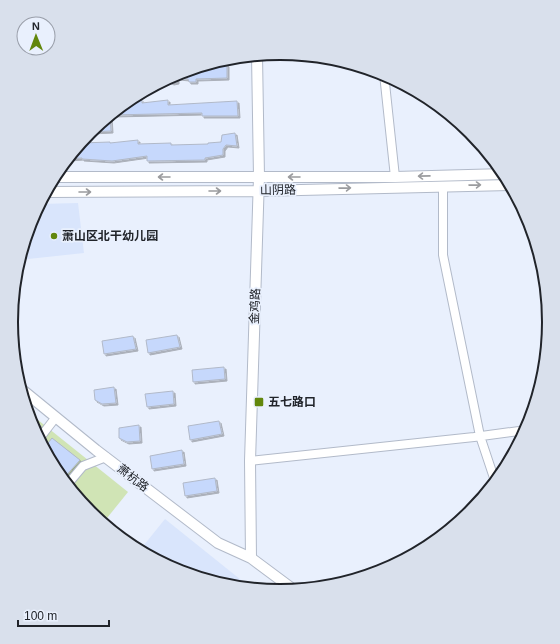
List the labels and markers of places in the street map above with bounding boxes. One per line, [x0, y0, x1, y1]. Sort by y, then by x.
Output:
place label: 萧山区北干幼儿园 [62, 229, 158, 243]
marker: 萧山区北干幼儿园 [49, 231, 59, 241]
place label: 五七路口 [268, 395, 316, 409]
marker: 五七路口 [253, 396, 265, 408]

